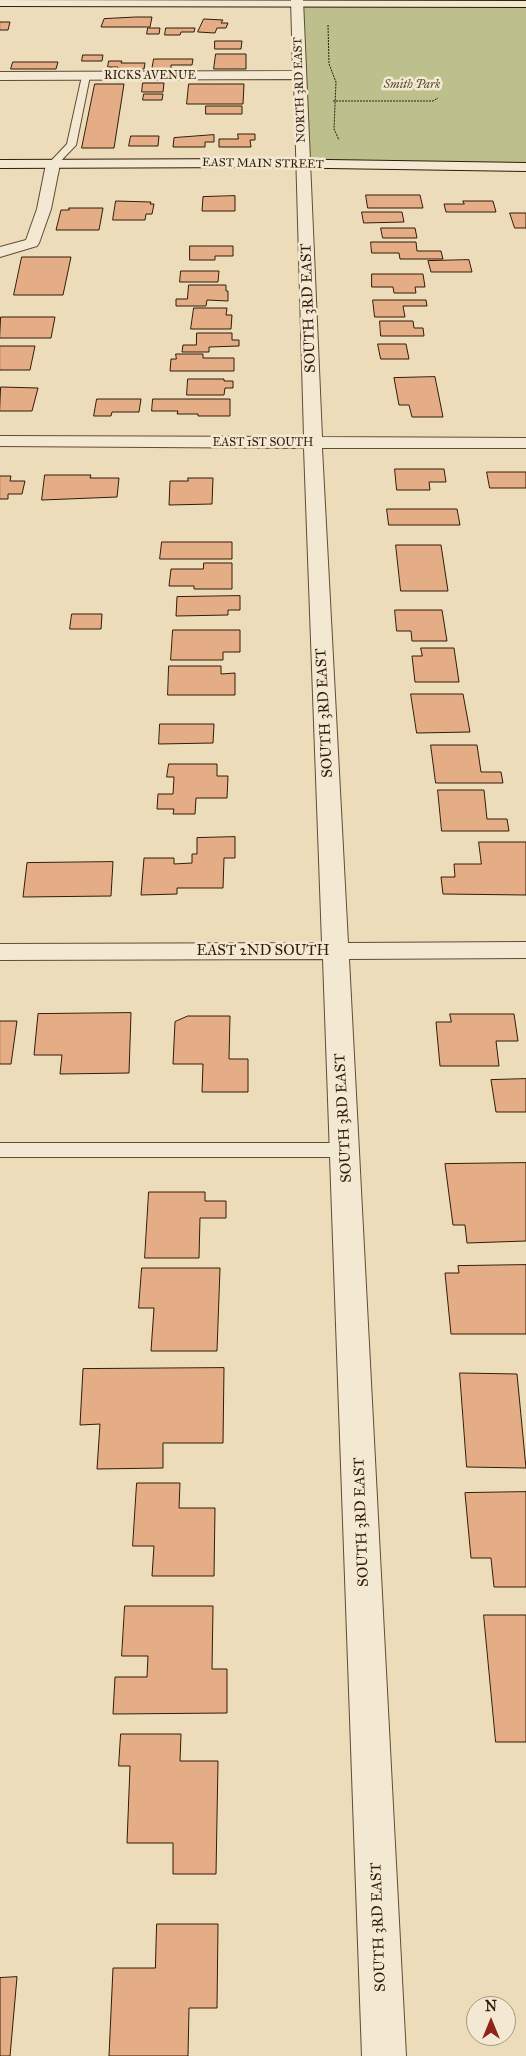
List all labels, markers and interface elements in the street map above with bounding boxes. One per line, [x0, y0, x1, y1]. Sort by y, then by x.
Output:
street label: NORTH 3RD EAST [291, 37, 309, 143]
street label: RICKS AVENUE [104, 69, 196, 83]
park label: Smith Park [384, 78, 440, 92]
street label: EAST MAIN STREET [202, 156, 324, 172]
street label: SOUTH 3RD EAST [298, 243, 320, 373]
street label: EAST 1ST SOUTH [213, 436, 313, 450]
street label: SOUTH 3RD EAST [313, 648, 337, 778]
street label: EAST 2ND SOUTH [196, 942, 330, 960]
street label: SOUTH 3RD EAST [332, 1053, 356, 1183]
street label: SOUTH 3RD EAST [351, 1457, 373, 1587]
street label: SOUTH 3RD EAST [368, 1862, 390, 1992]
north arrow [466, 1996, 516, 2046]
text: N [485, 1998, 497, 2015]

